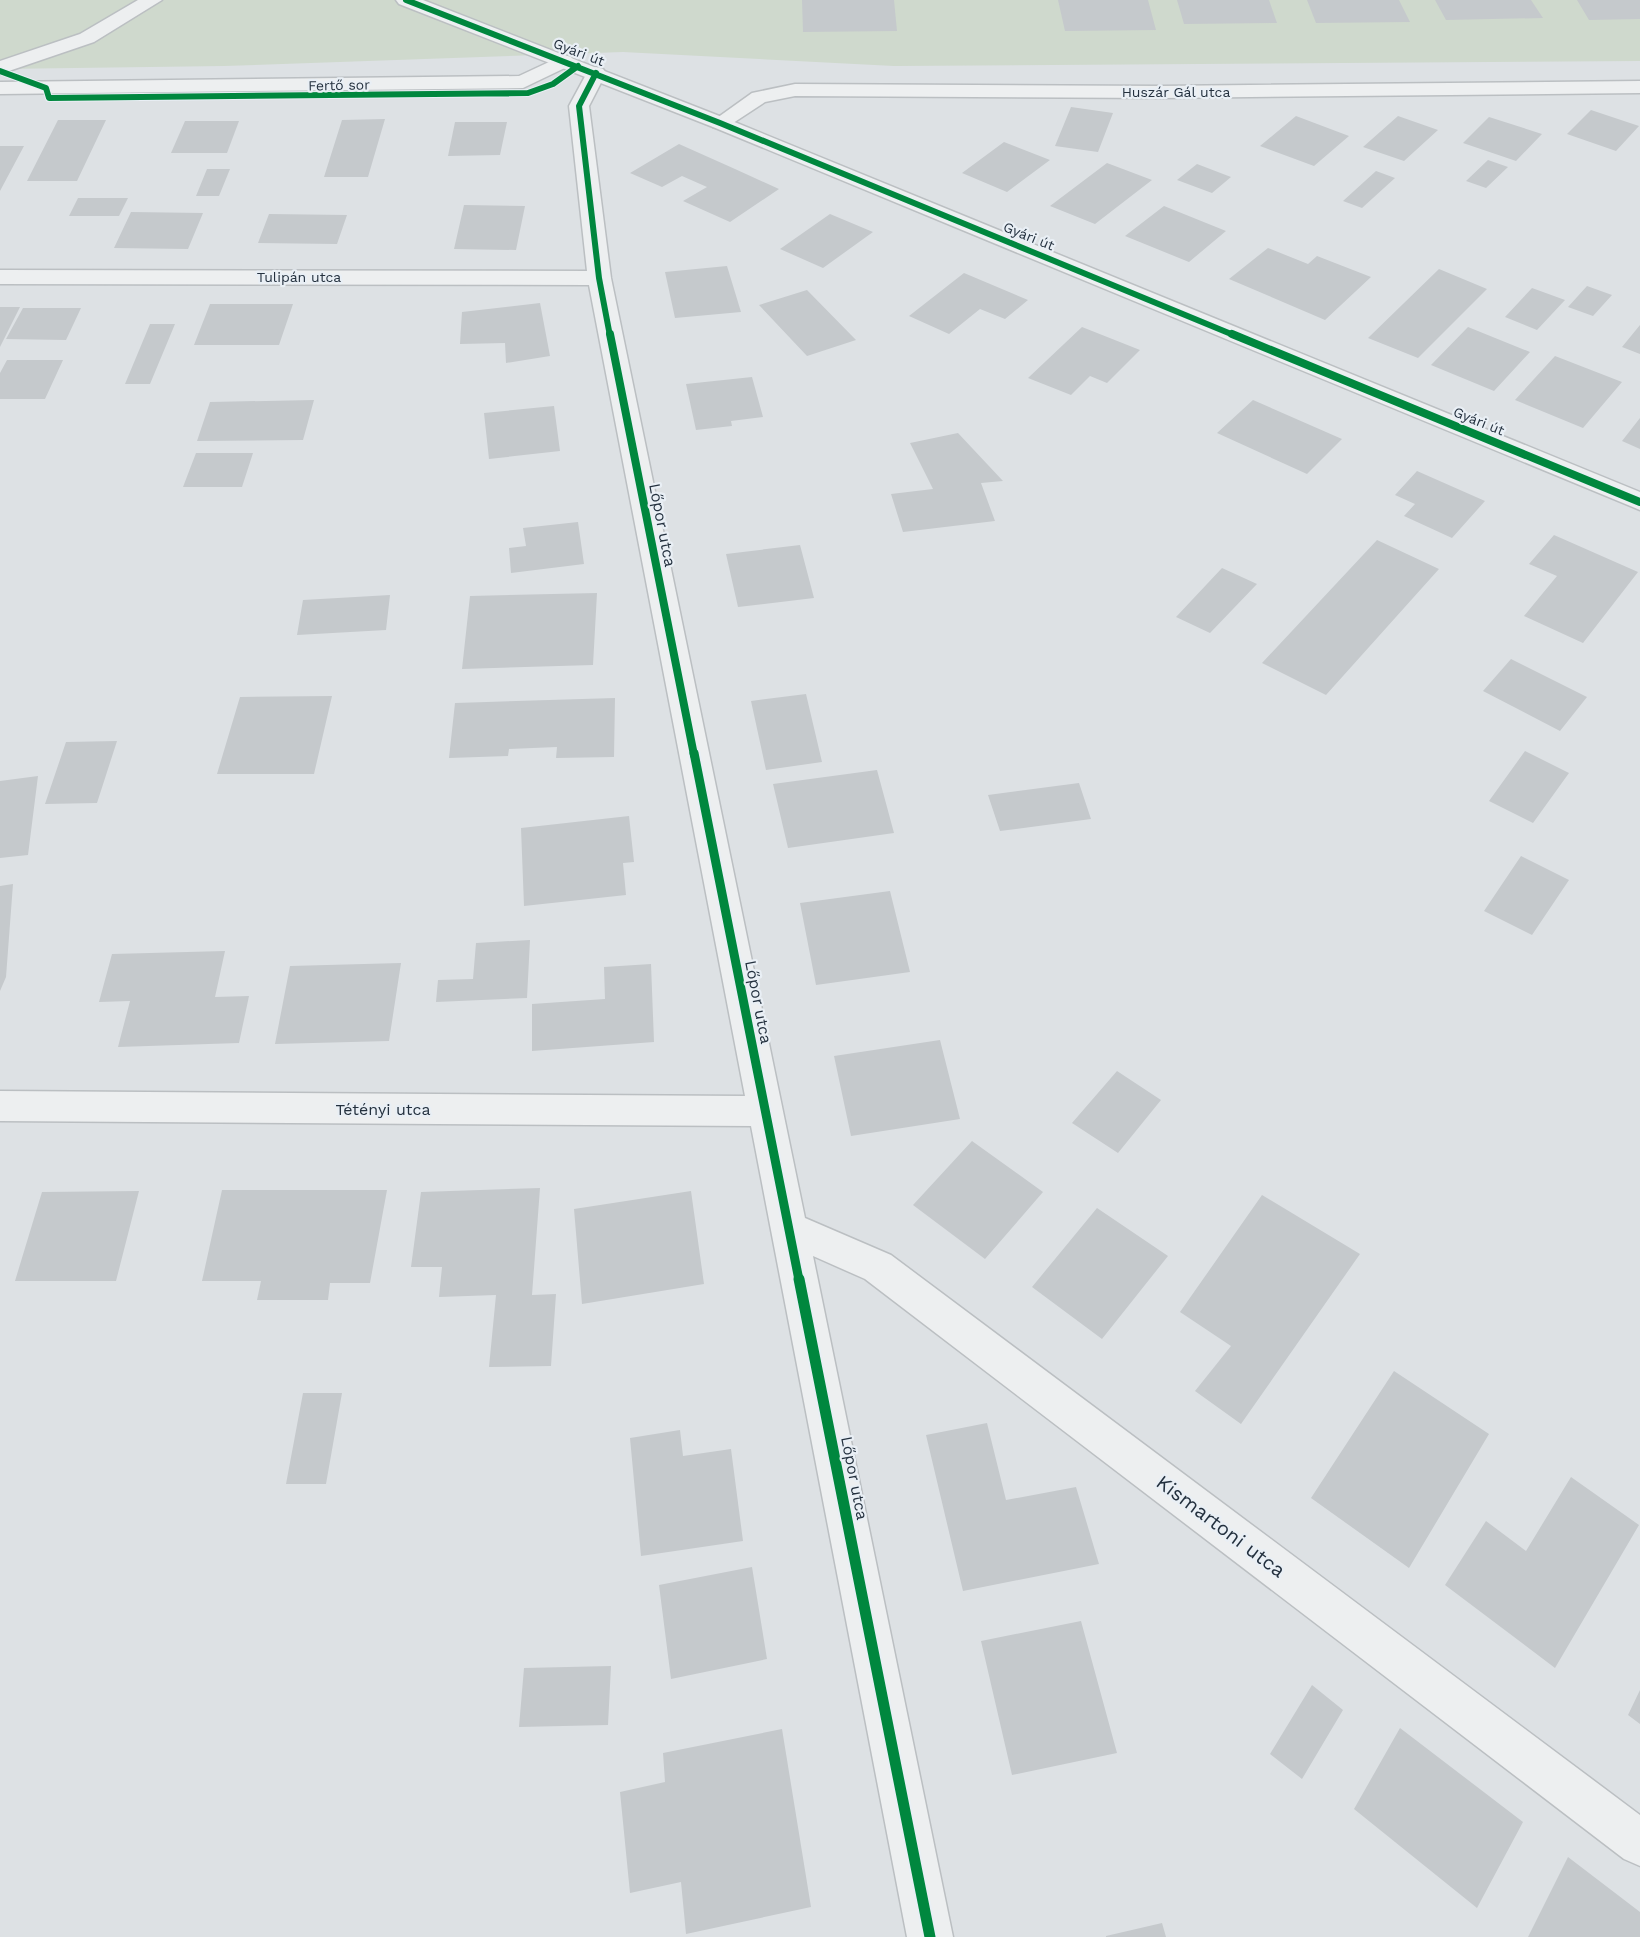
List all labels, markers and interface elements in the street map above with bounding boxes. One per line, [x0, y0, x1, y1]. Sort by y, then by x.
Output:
street label: Gyári út [551, 35, 607, 69]
street label: Fertő sor [308, 76, 370, 94]
street label: Huszár Gál utca [1122, 84, 1230, 100]
street label: Gyári út [1001, 219, 1057, 254]
street label: Tulipán utca [257, 269, 341, 285]
street label: Gyári út [1451, 404, 1507, 439]
street label: Lőpor utca [645, 482, 680, 569]
street label: Lőpor utca [741, 959, 776, 1046]
street label: Tétényi utca [335, 1100, 431, 1119]
street label: Lőpor utca [837, 1435, 872, 1522]
street label: Kismartoni utca [1152, 1470, 1290, 1582]

